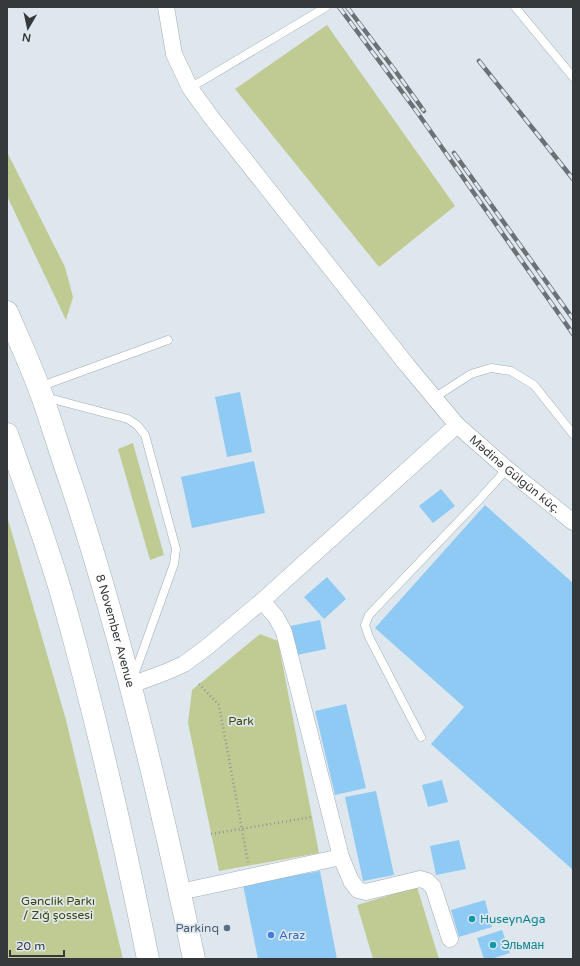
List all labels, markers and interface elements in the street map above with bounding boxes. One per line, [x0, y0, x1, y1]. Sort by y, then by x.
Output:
north arrow [8, 8, 48, 48]
text: N [21, 30, 32, 44]
street label: Mədinə Gülgün küç. [467, 432, 563, 516]
street label: 8 November Avenue [93, 573, 138, 689]
park label: Park [228, 714, 254, 728]
park label: Gənclik Parkı / Zığ şossesi [21, 894, 95, 922]
place label: HuseynAga [480, 912, 545, 926]
marker: HuseynAga [467, 914, 477, 924]
place label: Parkinq [175, 921, 219, 935]
marker: Parkinq [222, 923, 232, 933]
place label: Araz [279, 928, 305, 942]
marker: Araz [266, 930, 276, 940]
scale bar [10, 932, 64, 958]
place label: Эльман [501, 938, 544, 952]
text: 20 m [16, 939, 45, 953]
marker: Эльман [488, 940, 498, 950]

